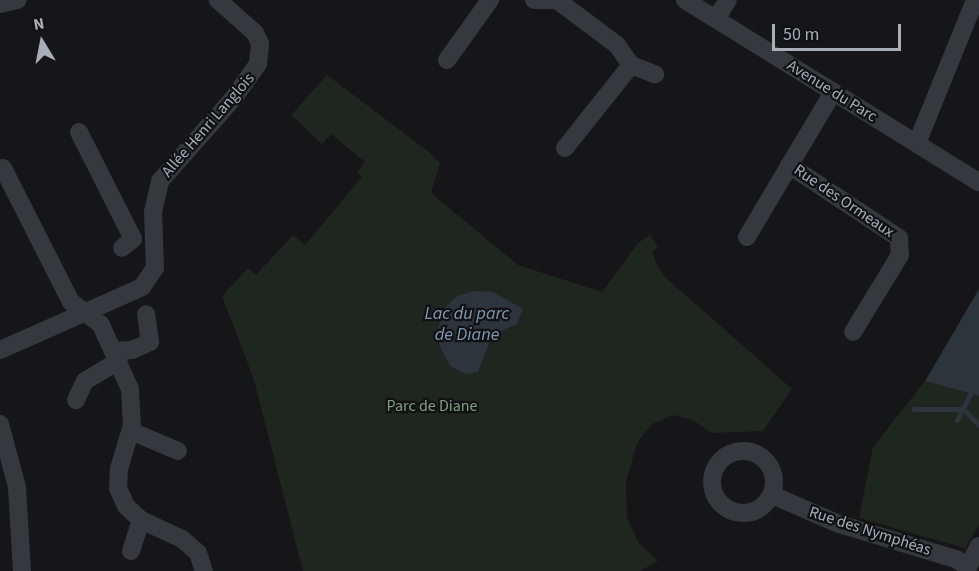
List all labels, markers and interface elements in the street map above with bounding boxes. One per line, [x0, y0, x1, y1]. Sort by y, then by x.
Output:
north arrow [12, 12, 72, 72]
scale bar [775, 12, 904, 50]
text: N [32, 13, 46, 36]
text: 50 m [783, 22, 819, 47]
street label: Avenue du Parc [783, 56, 881, 126]
street label: Allée Henri Langlois [158, 69, 258, 181]
street label: Rue des Ormeaux [790, 160, 898, 242]
water label: Lac du parc de Diane [425, 304, 509, 346]
park label: Parc de Diane [387, 396, 477, 416]
street label: Rue des Nymphéas [807, 502, 933, 560]

